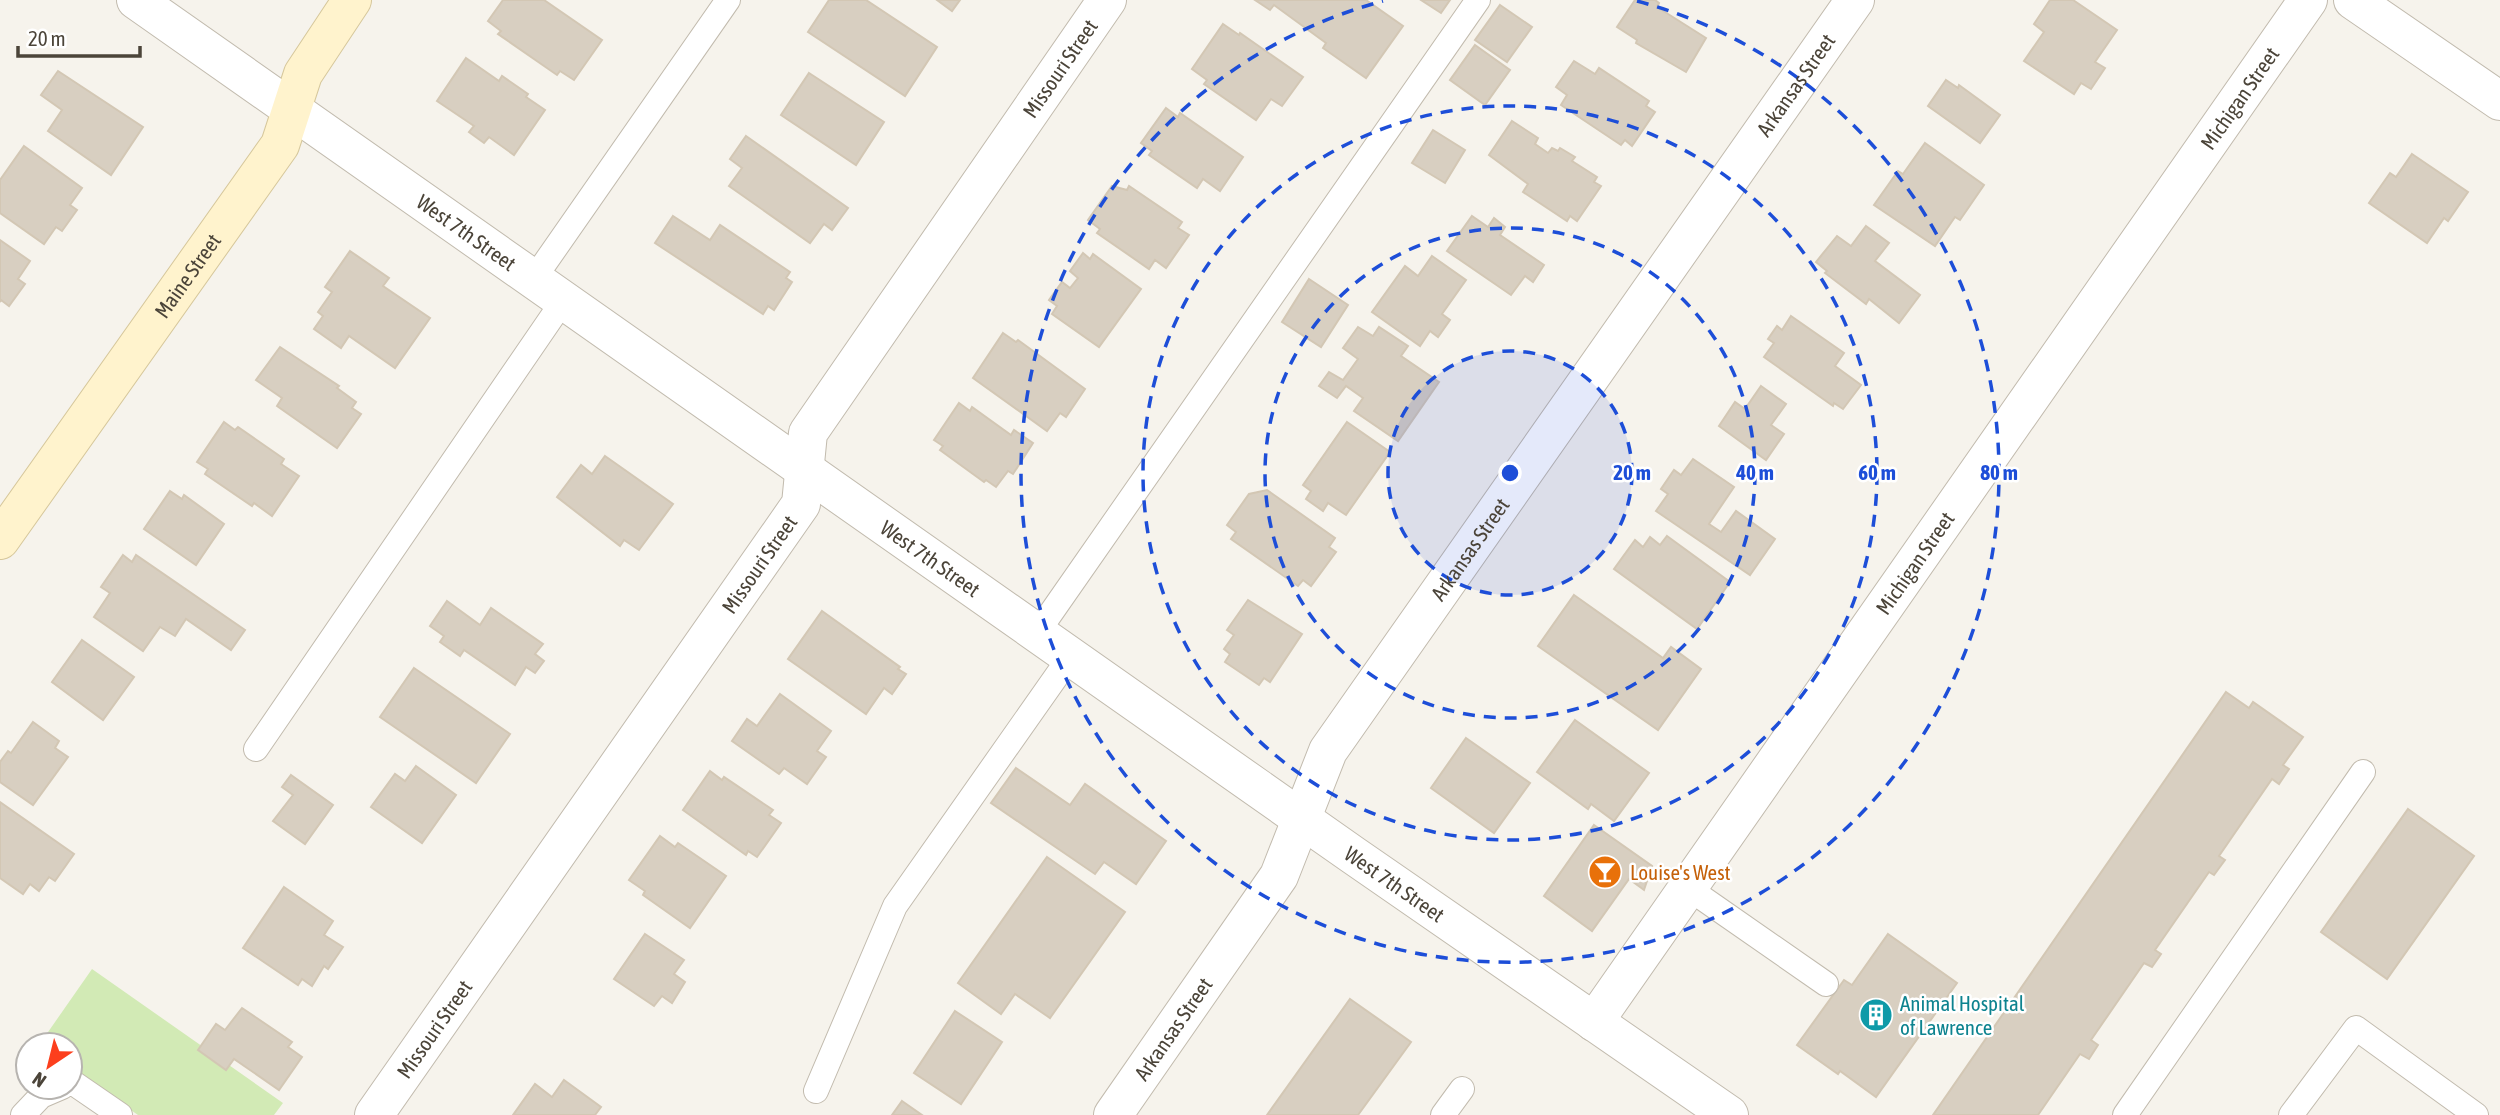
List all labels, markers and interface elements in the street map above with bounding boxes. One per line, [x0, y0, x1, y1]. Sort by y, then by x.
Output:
scale bar [18, 14, 140, 58]
street label: Missouri Street [1018, 15, 1102, 122]
text: 20 m [28, 26, 66, 50]
street label: Arkansas Street [1751, 29, 1840, 141]
street label: Michigan Street [2195, 42, 2283, 154]
street label: West 7th Street [412, 189, 521, 275]
street label: Maine Street [149, 229, 225, 322]
text: 20 m [1613, 460, 1651, 484]
text: 40 m [1735, 460, 1774, 484]
text: 60 m [1858, 460, 1896, 484]
text: 80 m [1980, 460, 2018, 484]
centre of rings [1498, 461, 1522, 485]
street label: Arkansas Street [1426, 493, 1514, 605]
street label: Michigan Street [1871, 507, 1959, 619]
street label: Missouri Street [716, 511, 801, 618]
street label: West 7th Street [876, 515, 985, 601]
street label: West 7th Street [1340, 841, 1449, 927]
bar icon: Louise's West [1586, 853, 1624, 891]
place label: Louise's West [1630, 860, 1731, 884]
street label: Arkansas Street [1129, 973, 1217, 1085]
street label: Missouri Street [392, 975, 477, 1082]
place label: Animal Hospital of Lawrence [1900, 991, 2025, 1039]
building icon: Animal Hospital of Lawrence [1857, 996, 1895, 1034]
north arrow [14, 1031, 84, 1101]
text: N [28, 1068, 50, 1092]

